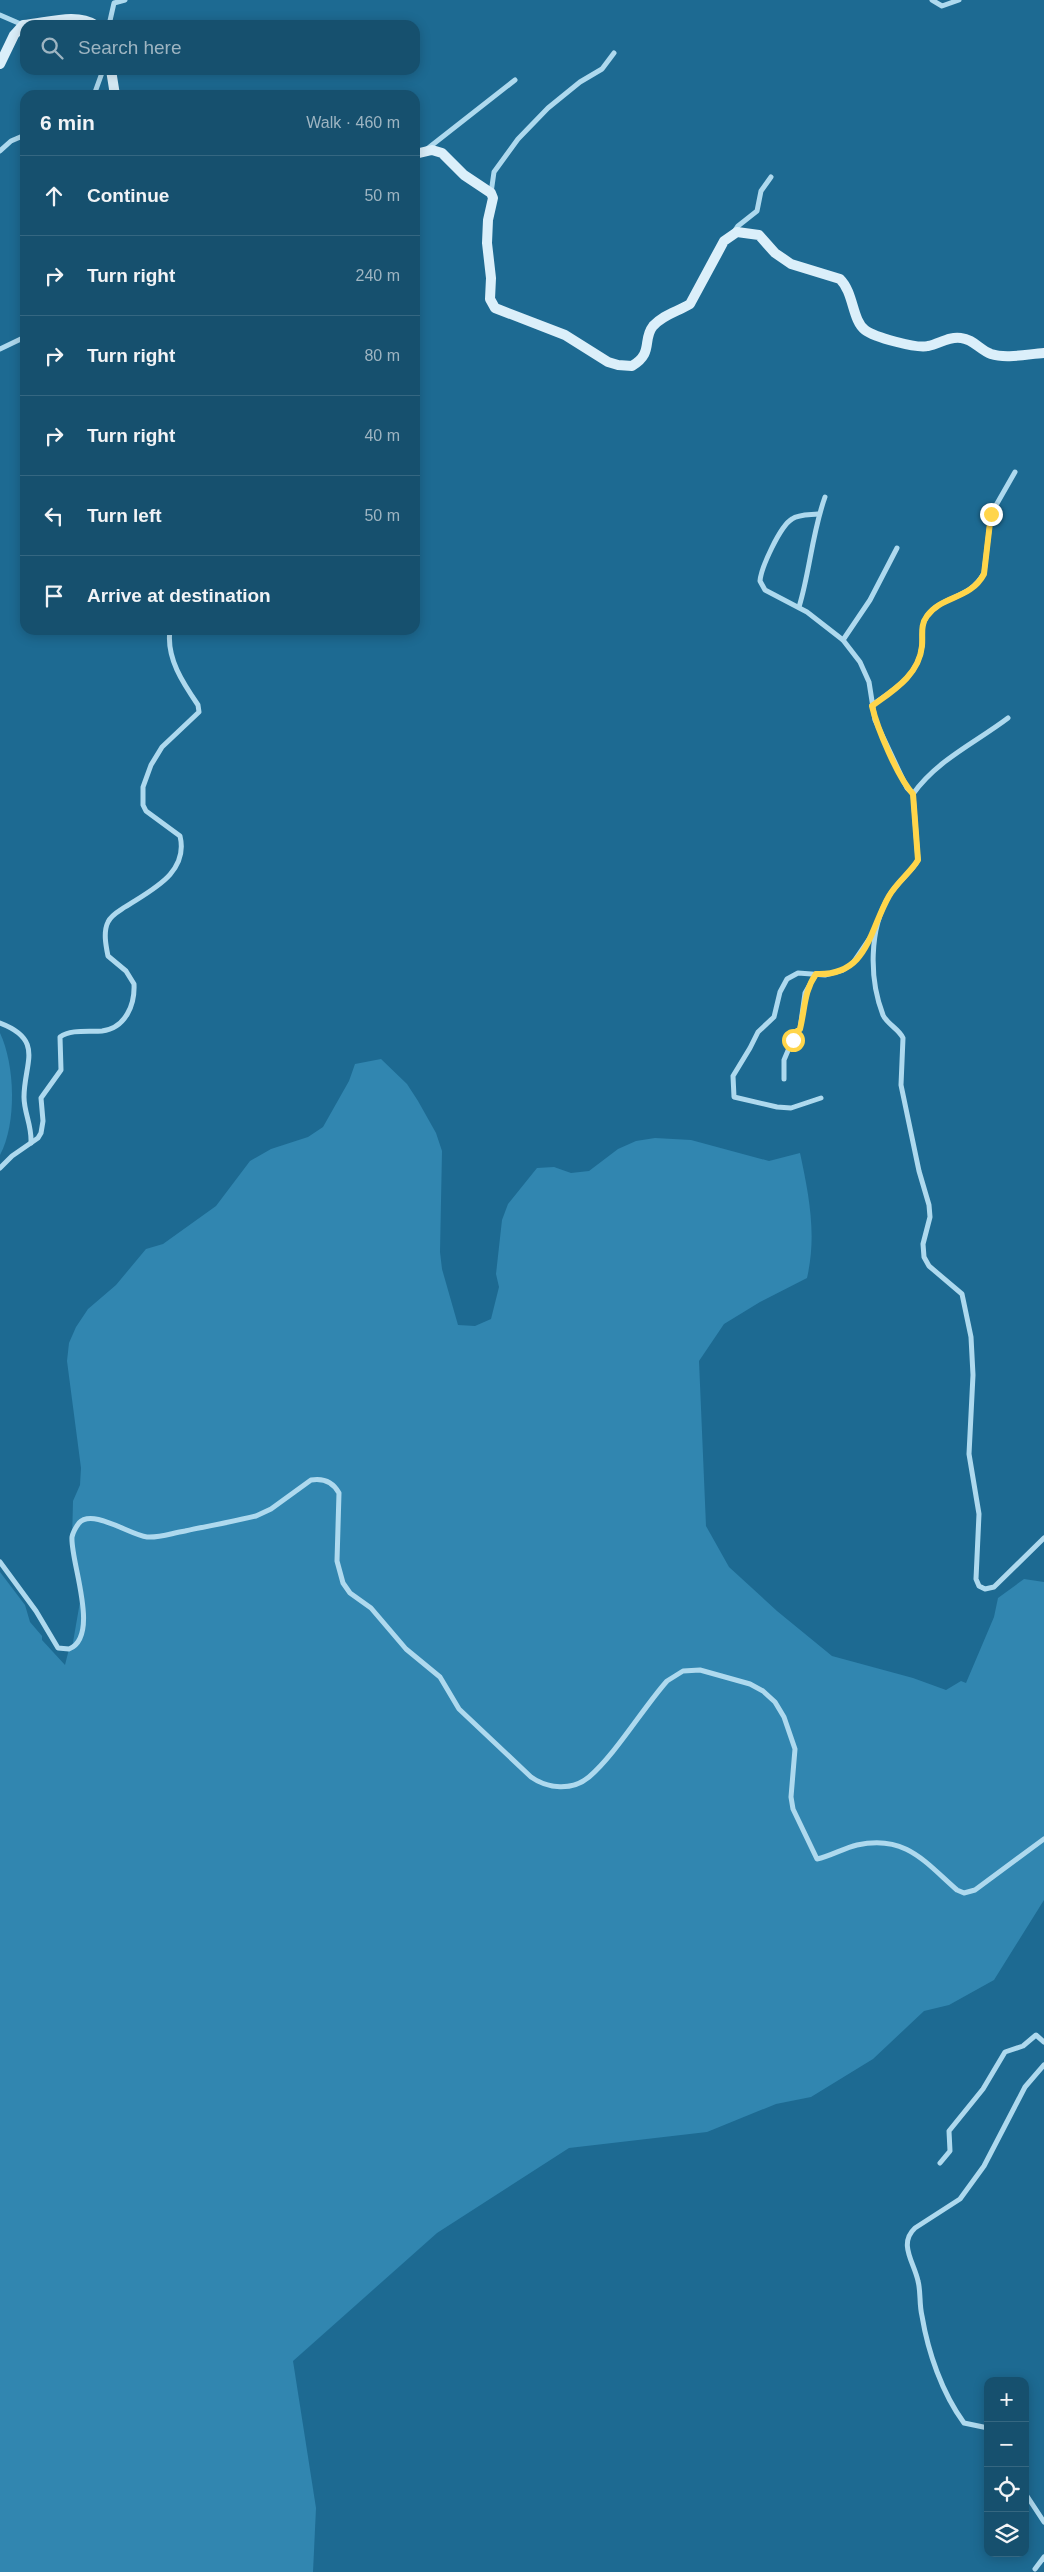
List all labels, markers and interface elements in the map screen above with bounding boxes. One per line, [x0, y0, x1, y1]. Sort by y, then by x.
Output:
search box [20, 20, 420, 75]
icon: search [38, 34, 66, 62]
text: Search here [78, 37, 182, 58]
text: 6 min [40, 111, 95, 134]
text: Walk · 460 m [306, 114, 400, 131]
icon: ahead [40, 182, 68, 210]
text: Continue [87, 185, 169, 206]
text: 50 m [364, 187, 400, 204]
icon: right [40, 262, 68, 290]
text: Turn right [87, 265, 175, 286]
text: 240 m [356, 267, 400, 284]
icon: right [40, 342, 68, 370]
text: Turn right [87, 345, 175, 366]
text: 80 m [364, 347, 400, 364]
icon: right [40, 422, 68, 450]
text: Turn right [87, 425, 175, 446]
text: 40 m [364, 427, 400, 444]
icon: left [40, 502, 68, 530]
route end [980, 503, 1003, 526]
text: Turn left [87, 505, 162, 526]
text: 50 m [364, 507, 400, 524]
icon: arrive [40, 582, 68, 610]
text: Arrive at destination [87, 585, 271, 606]
route start [782, 1029, 805, 1052]
map controls [984, 2377, 1029, 2557]
button: + [984, 2377, 1029, 2422]
button: − [984, 2422, 1029, 2467]
button: locate [984, 2467, 1029, 2512]
button: layers [984, 2512, 1029, 2557]

